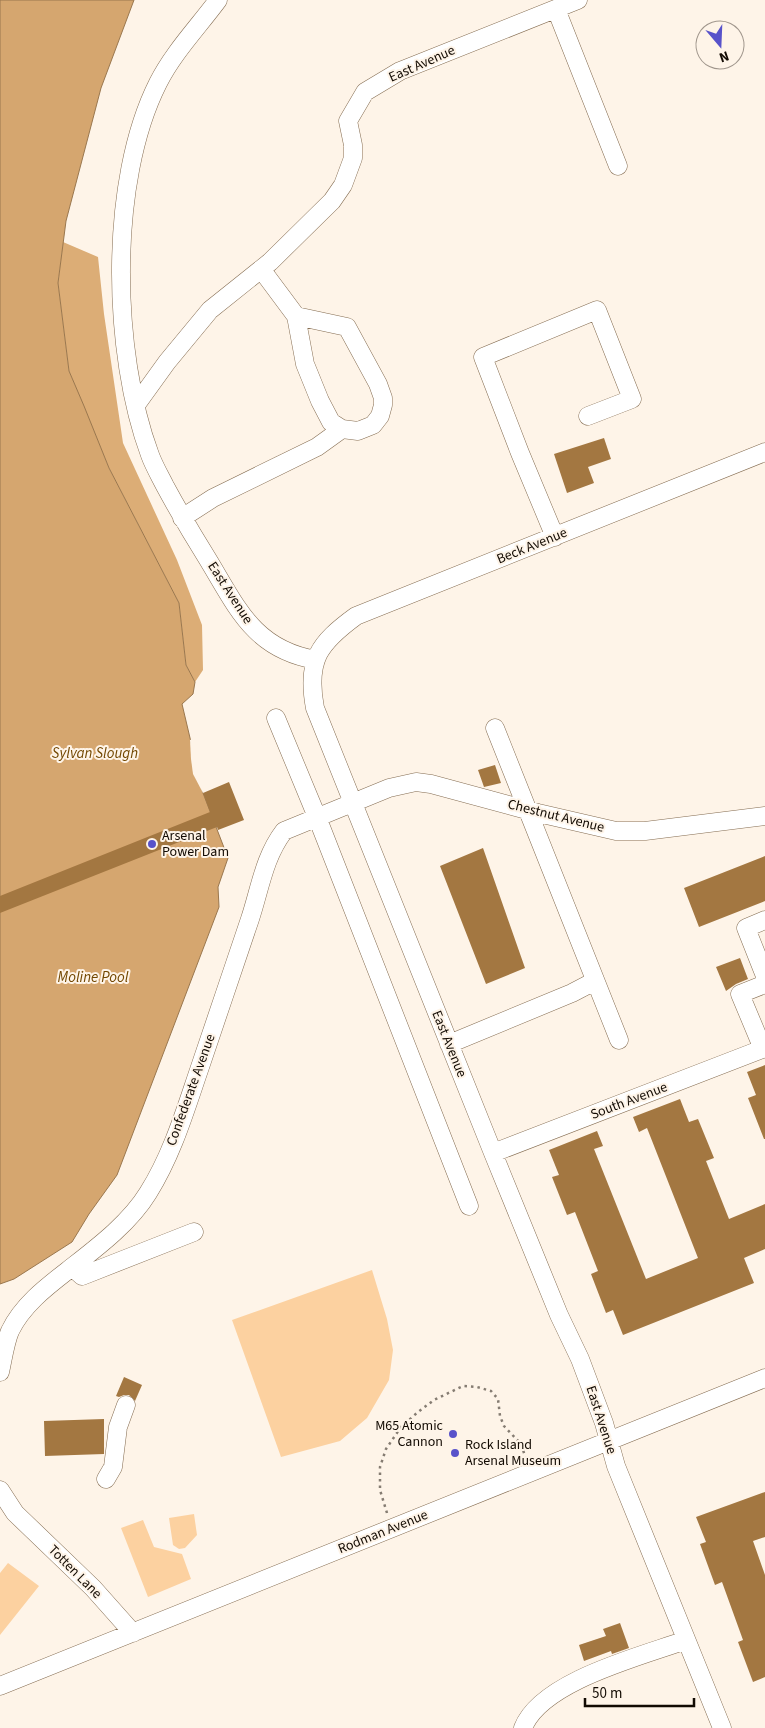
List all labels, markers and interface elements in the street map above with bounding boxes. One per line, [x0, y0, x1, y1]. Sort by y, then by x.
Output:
north arrow [695, 20, 745, 70]
street label: East Avenue [386, 40, 458, 88]
text: N [716, 45, 732, 67]
street label: Beck Avenue [494, 523, 570, 569]
street label: East Avenue [202, 558, 258, 628]
water label: Sylvan Slough [52, 743, 138, 764]
street label: Chestnut Avenue [506, 794, 606, 838]
place label: Arsenal Power Dam [162, 826, 229, 862]
marker: Arsenal Power Dam [146, 838, 158, 850]
water label: Moline Pool [58, 967, 129, 988]
street label: East Avenue [426, 1007, 472, 1081]
street label: Confederate Avenue [161, 1031, 221, 1149]
street label: South Avenue [588, 1077, 670, 1125]
street label: East Avenue [581, 1383, 621, 1457]
place label: M65 Atomic Cannon [375, 1416, 444, 1452]
marker: M65 Atomic Cannon [447, 1428, 459, 1440]
place label: Rock Island Arsenal Museum [465, 1435, 561, 1471]
marker: Rock Island Arsenal Museum [449, 1447, 461, 1459]
street label: Rodman Avenue [335, 1505, 431, 1559]
street label: Totten Lane [44, 1541, 106, 1603]
scale bar [585, 1676, 694, 1708]
text: 50 m [592, 1683, 622, 1704]

